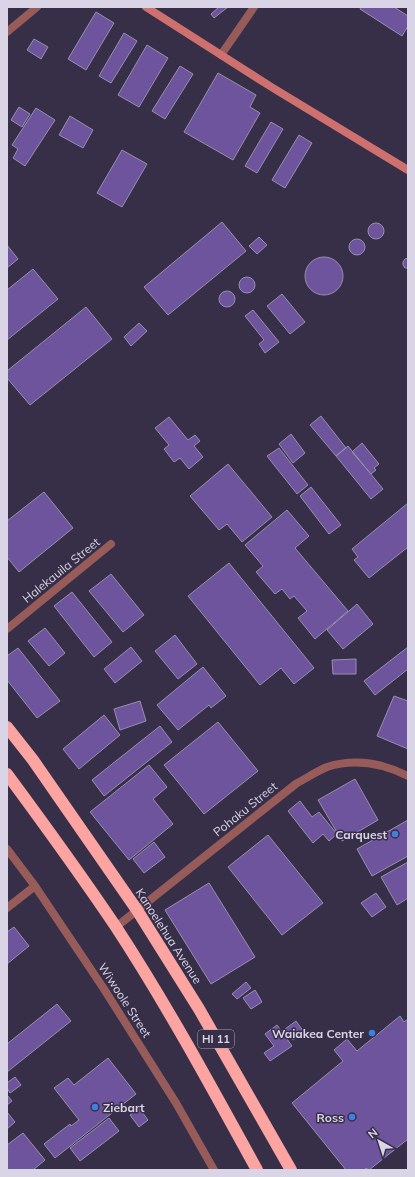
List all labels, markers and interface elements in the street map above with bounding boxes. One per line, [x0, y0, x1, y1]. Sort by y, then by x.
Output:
street label: Halekauila Street [19, 534, 103, 606]
street label: Pohaku Street [210, 779, 280, 839]
place label: Carquest [335, 827, 387, 842]
marker: Carquest [390, 829, 400, 839]
street label: Kanoelehua Avenue [133, 885, 205, 987]
street label: Wiwoole Street [95, 960, 155, 1040]
place label: Waiakea Center [272, 1026, 364, 1041]
marker: Waiakea Center [367, 1028, 377, 1038]
road number: HI 11 [198, 1030, 234, 1048]
place label: Ziebart [103, 1100, 145, 1115]
marker: Ziebart [90, 1102, 100, 1112]
place label: Ross [317, 1110, 344, 1125]
marker: Ross [347, 1112, 357, 1122]
north arrow [359, 1121, 399, 1161]
text: N [365, 1125, 380, 1141]

